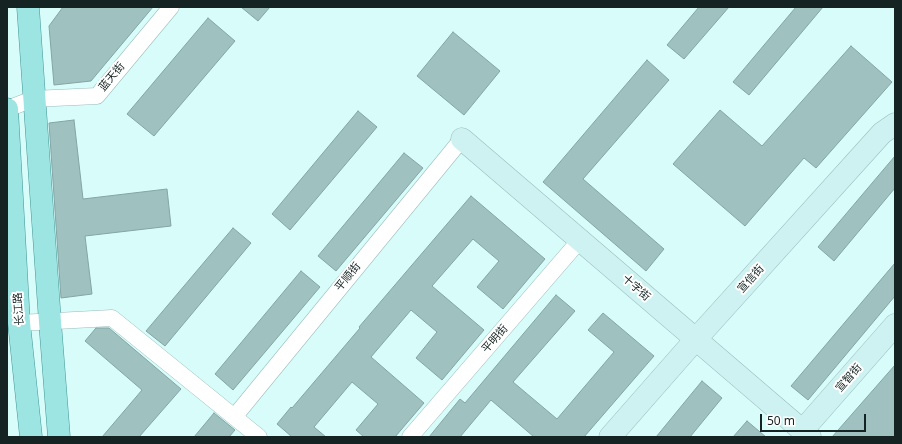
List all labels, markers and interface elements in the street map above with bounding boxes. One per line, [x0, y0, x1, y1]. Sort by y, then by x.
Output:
street label: 蓝天街 [96, 60, 128, 94]
street label: 平顺街 [332, 260, 364, 294]
street label: 宣信街 [735, 262, 767, 296]
street label: 十字街 [619, 272, 653, 304]
street label: 长江路 [11, 292, 27, 326]
street label: 平明街 [479, 322, 511, 356]
street label: 宣智街 [833, 361, 865, 395]
scale bar [762, 406, 868, 432]
text: 50 m [767, 412, 795, 429]

